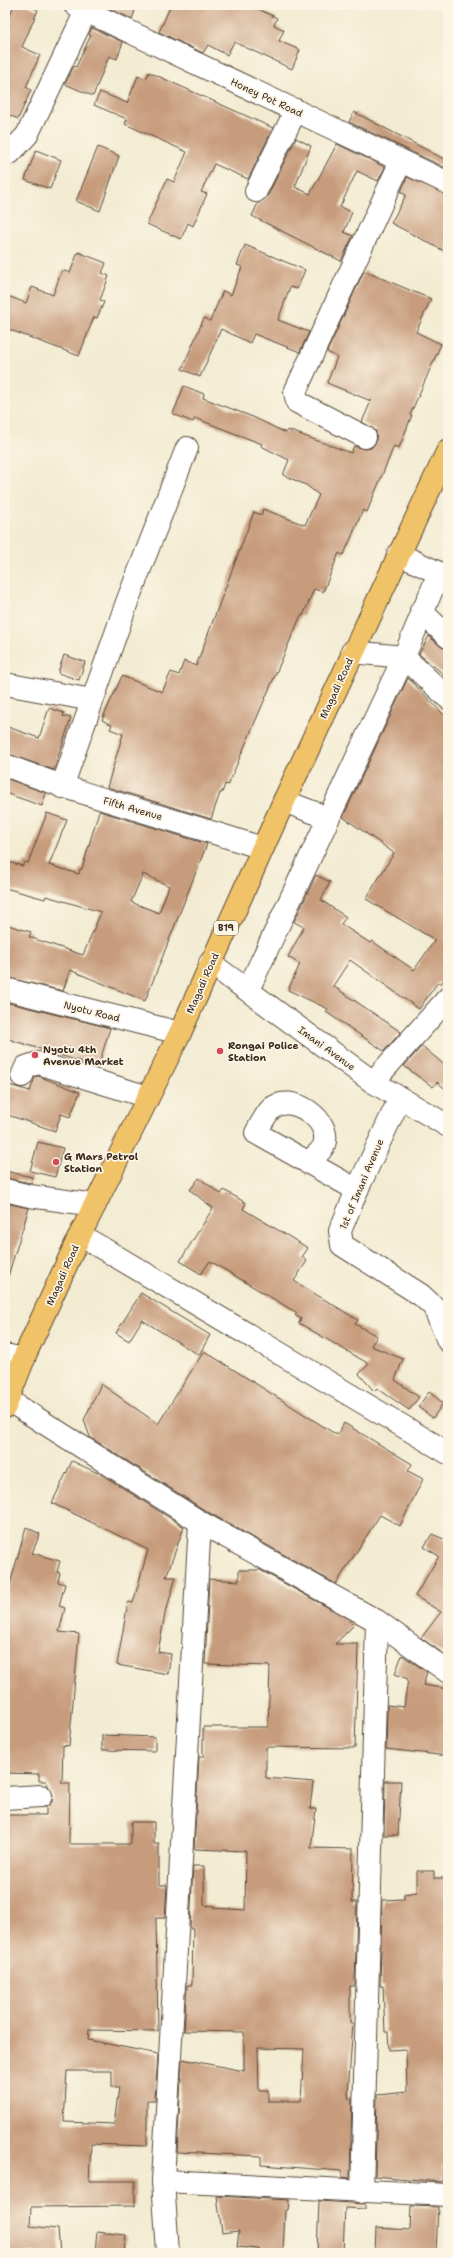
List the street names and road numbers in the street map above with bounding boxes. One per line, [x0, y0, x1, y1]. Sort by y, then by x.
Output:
street label: Honey Pot Road [228, 75, 306, 120]
street label: Magadi Road [317, 655, 356, 721]
street label: Fifth Avenue [102, 794, 164, 823]
road number: B19 [214, 921, 238, 935]
street label: Magadi Road [183, 950, 222, 1016]
street label: Nyotu Road [62, 998, 122, 1025]
street label: Imani Avenue [296, 1023, 358, 1074]
street label: 1st of Imani Avenue [337, 1137, 387, 1231]
street label: Magadi Road [43, 1242, 82, 1308]

